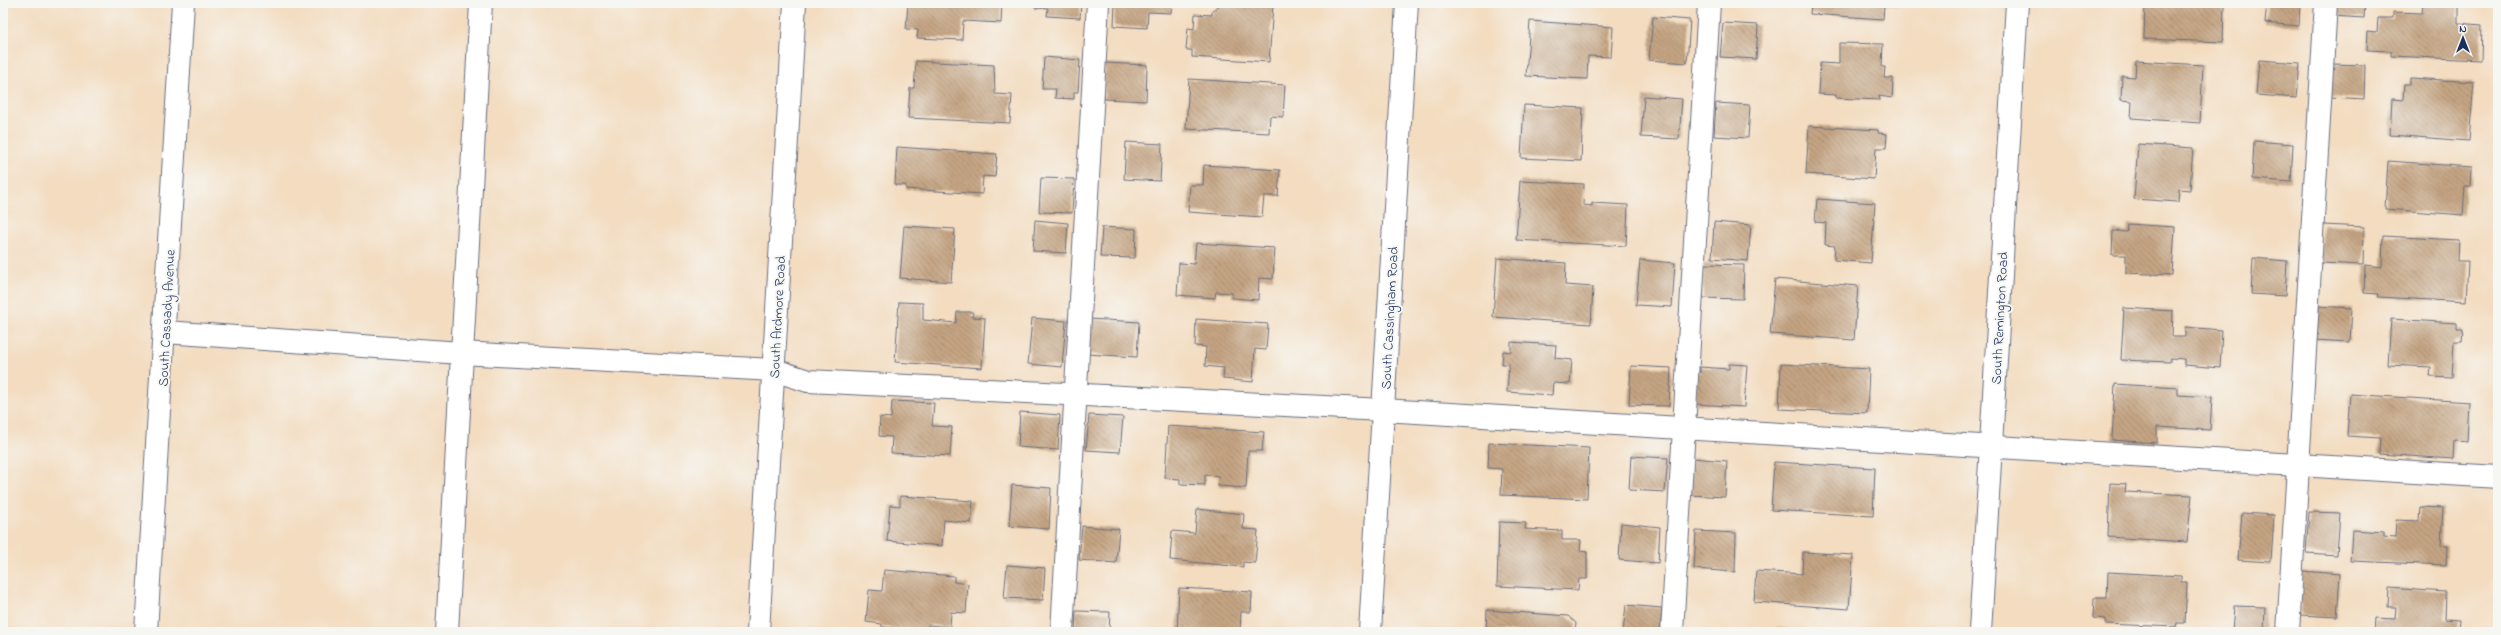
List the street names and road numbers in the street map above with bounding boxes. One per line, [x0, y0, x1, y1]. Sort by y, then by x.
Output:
street label: South Cassingham Road [1376, 246, 1406, 390]
street label: South Cassady Avenue [153, 248, 183, 387]
street label: South Remington Road [1987, 251, 2015, 385]
street label: South Ardmore Road [765, 255, 792, 379]

